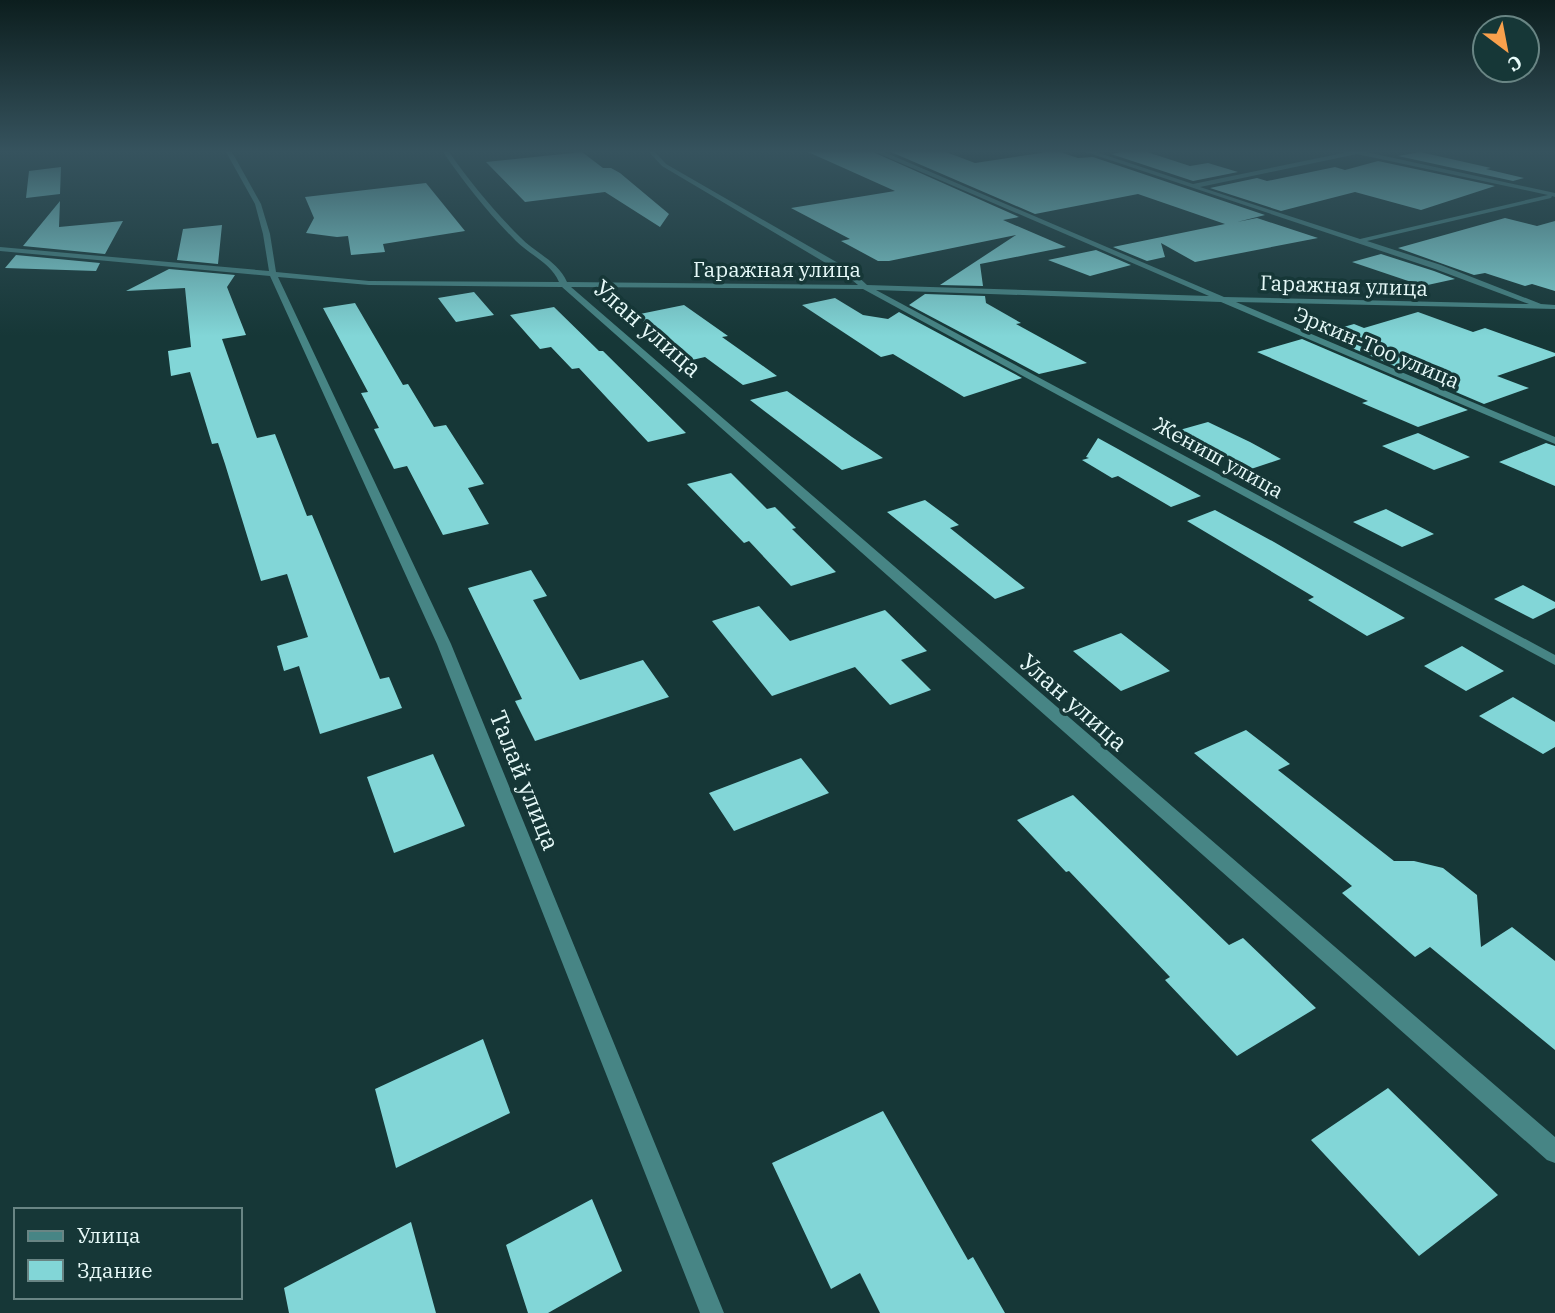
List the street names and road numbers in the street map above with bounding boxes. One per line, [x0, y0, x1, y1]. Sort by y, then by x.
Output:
street label: Гаражная улица [693, 255, 861, 283]
street label: Гаражная улица [1259, 268, 1429, 302]
street label: Улан улица [587, 272, 709, 384]
street label: Эркин-Тоо улица [1290, 299, 1464, 395]
street label: Жениш улица [1149, 410, 1289, 504]
street label: Улан улица [1013, 646, 1135, 758]
street label: Талай улица [482, 705, 568, 855]

